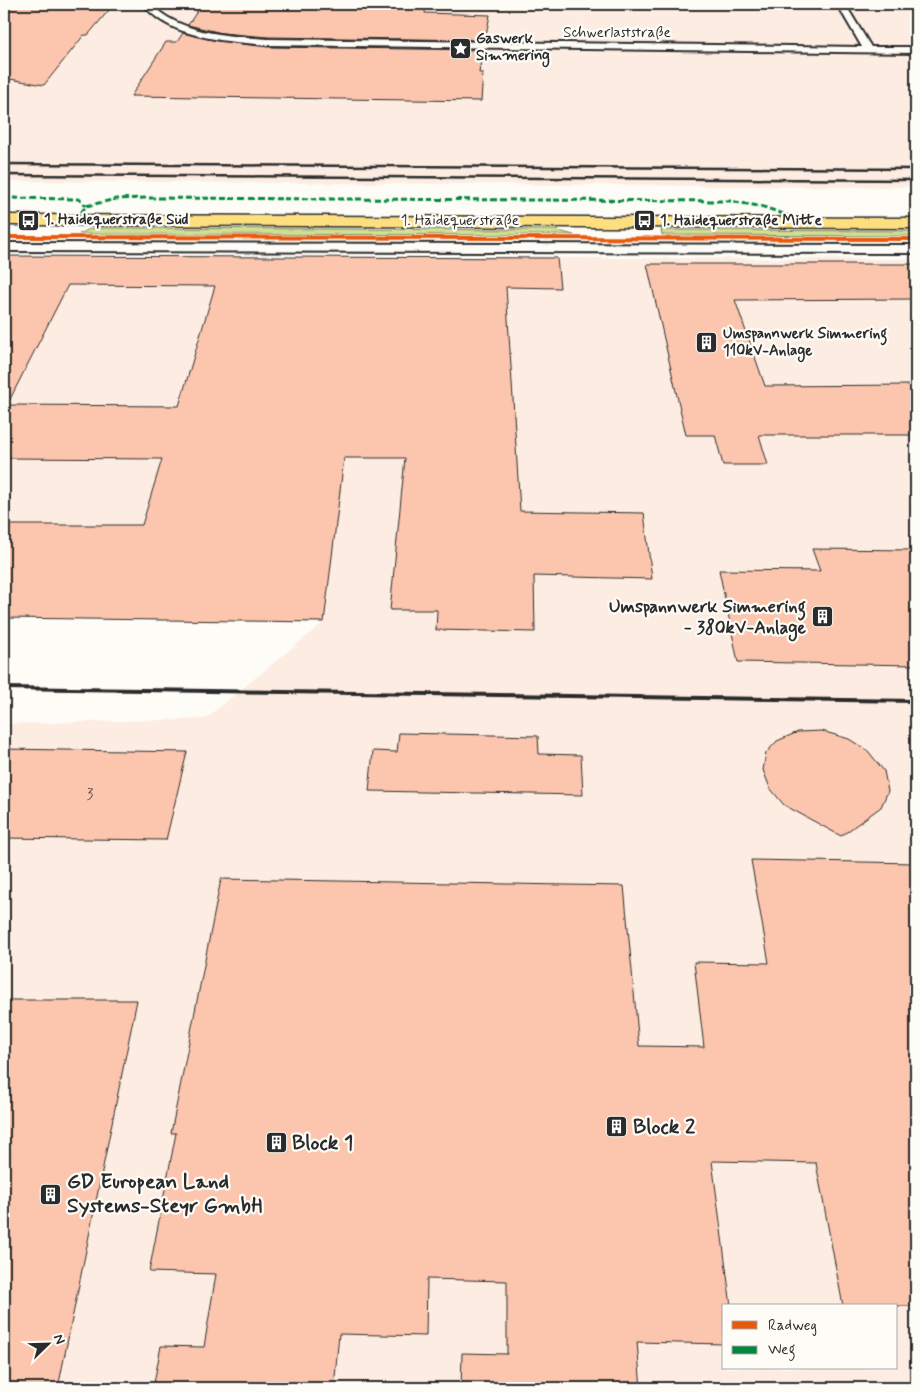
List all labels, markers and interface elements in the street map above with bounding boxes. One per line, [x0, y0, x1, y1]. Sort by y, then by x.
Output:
street label: Schwerlaststraße [563, 23, 671, 43]
place label: Gaswerk Simmering [476, 29, 550, 68]
place icon: Gaswerk Simmering [448, 36, 472, 60]
bus stop icon: 1. Haidequerstraße Süd [16, 208, 40, 232]
bus stop icon: 1. Haidequerstraße Mitte [632, 209, 656, 233]
place label: 1. Haidequerstraße Süd [44, 210, 188, 230]
street label: 1. Haidequerstraße [401, 211, 519, 231]
place label: 1. Haidequerstraße Mitte [660, 211, 822, 231]
place label: Umspannwerk Simmering 110kV-Anlage [723, 324, 887, 363]
building icon: Umspannwerk Simmering 110kV-Anlage [695, 331, 719, 355]
place label: Umspannwerk Simmering - 380kV-Anlage [609, 595, 807, 642]
building icon: Umspannwerk Simmering - 380kV-Anlage [810, 605, 834, 629]
house number: 3 [87, 785, 94, 805]
place label: Block 2 [633, 1113, 696, 1141]
building icon: Block 2 [605, 1115, 629, 1139]
place label: Block 1 [292, 1129, 353, 1157]
building icon: Block 1 [264, 1131, 288, 1155]
place label: GD European Land Systems-Steyr GmbH [67, 1168, 262, 1220]
building icon: GD European Land Systems-Steyr GmbH [39, 1182, 63, 1206]
legend [722, 1304, 898, 1370]
text: Radweg [768, 1316, 817, 1336]
north arrow [22, 1320, 72, 1370]
text: N [49, 1332, 69, 1347]
text: Weg [768, 1340, 795, 1361]

